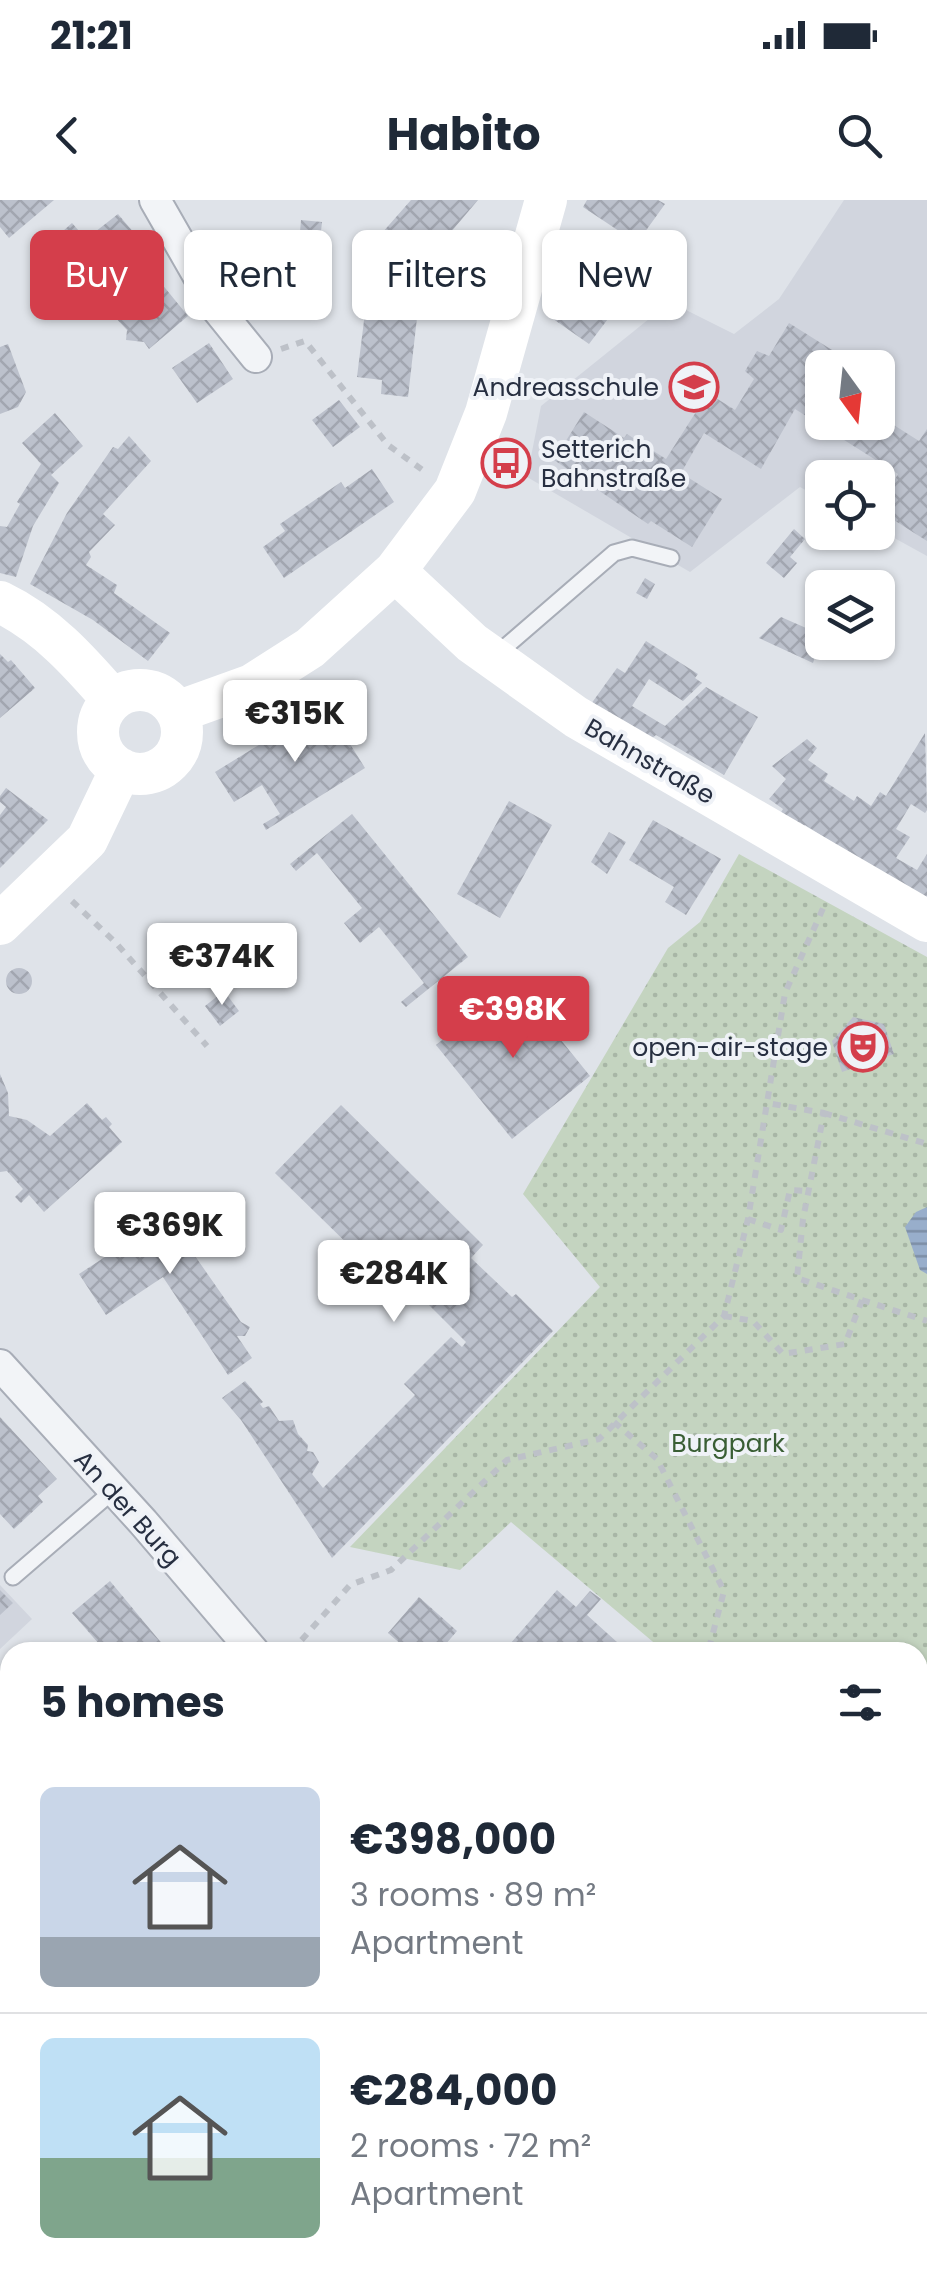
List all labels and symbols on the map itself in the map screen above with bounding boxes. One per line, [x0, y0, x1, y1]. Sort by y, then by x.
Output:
north arrow [805, 350, 895, 440]
school or university icon: Andreasschule [668, 361, 720, 413]
place label: Andreasschule [473, 370, 659, 405]
place label: Setterich Bahnstraße [541, 432, 686, 496]
bus stop icon: Setterich Bahnstraße [480, 437, 532, 489]
pin: €315K [225, 680, 365, 765]
street label: Bahnstraße [578, 710, 721, 813]
pin: €374K [152, 923, 292, 1008]
pin: €398K [443, 976, 583, 1061]
theatre icon: open-air-stage [837, 1021, 889, 1073]
place label: open-air-stage [632, 1030, 828, 1065]
pin: €369K [100, 1192, 240, 1277]
pin: €284K [324, 1240, 464, 1325]
park label: Burgpark [671, 1426, 785, 1461]
street label: An der Burg [66, 1443, 189, 1574]

